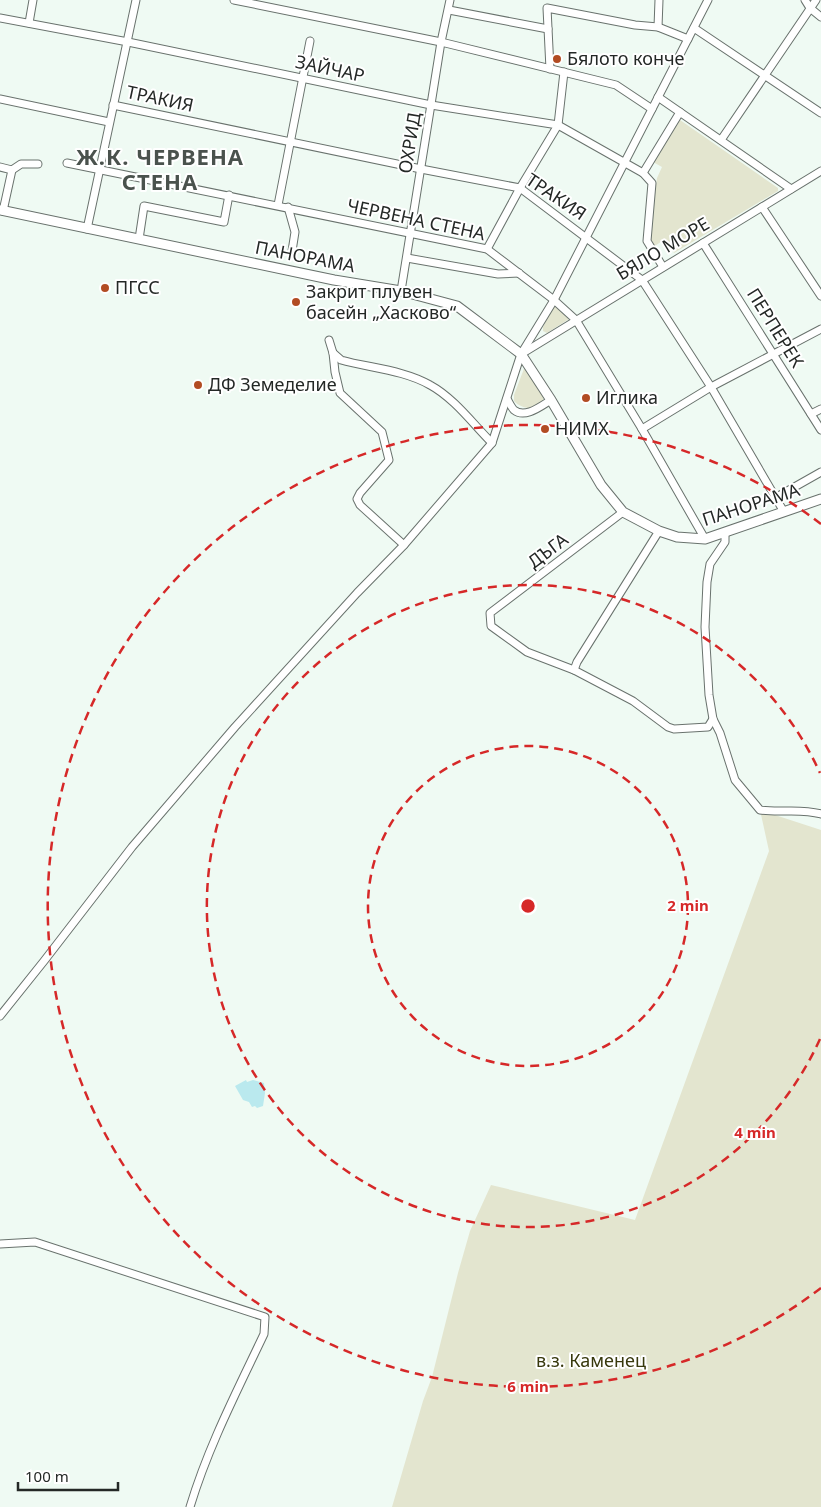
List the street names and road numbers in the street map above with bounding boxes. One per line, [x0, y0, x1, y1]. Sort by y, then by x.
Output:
street label: ЗАЙЧАР [293, 49, 367, 87]
street label: ТРАКИЯ [125, 79, 196, 117]
street label: ОХРИД [392, 111, 426, 175]
street label: ТРАКИЯ [522, 167, 591, 225]
street label: ЧЕРВЕНА СТЕНА [345, 193, 488, 245]
street label: БЯЛО МОРЕ [612, 211, 713, 285]
street label: ПАНОРАМА [253, 235, 358, 278]
street label: ПЕРПЕРЕК [742, 283, 810, 372]
street label: ПАНОРАМА [699, 477, 803, 531]
street label: ДЪГА [522, 527, 573, 573]

